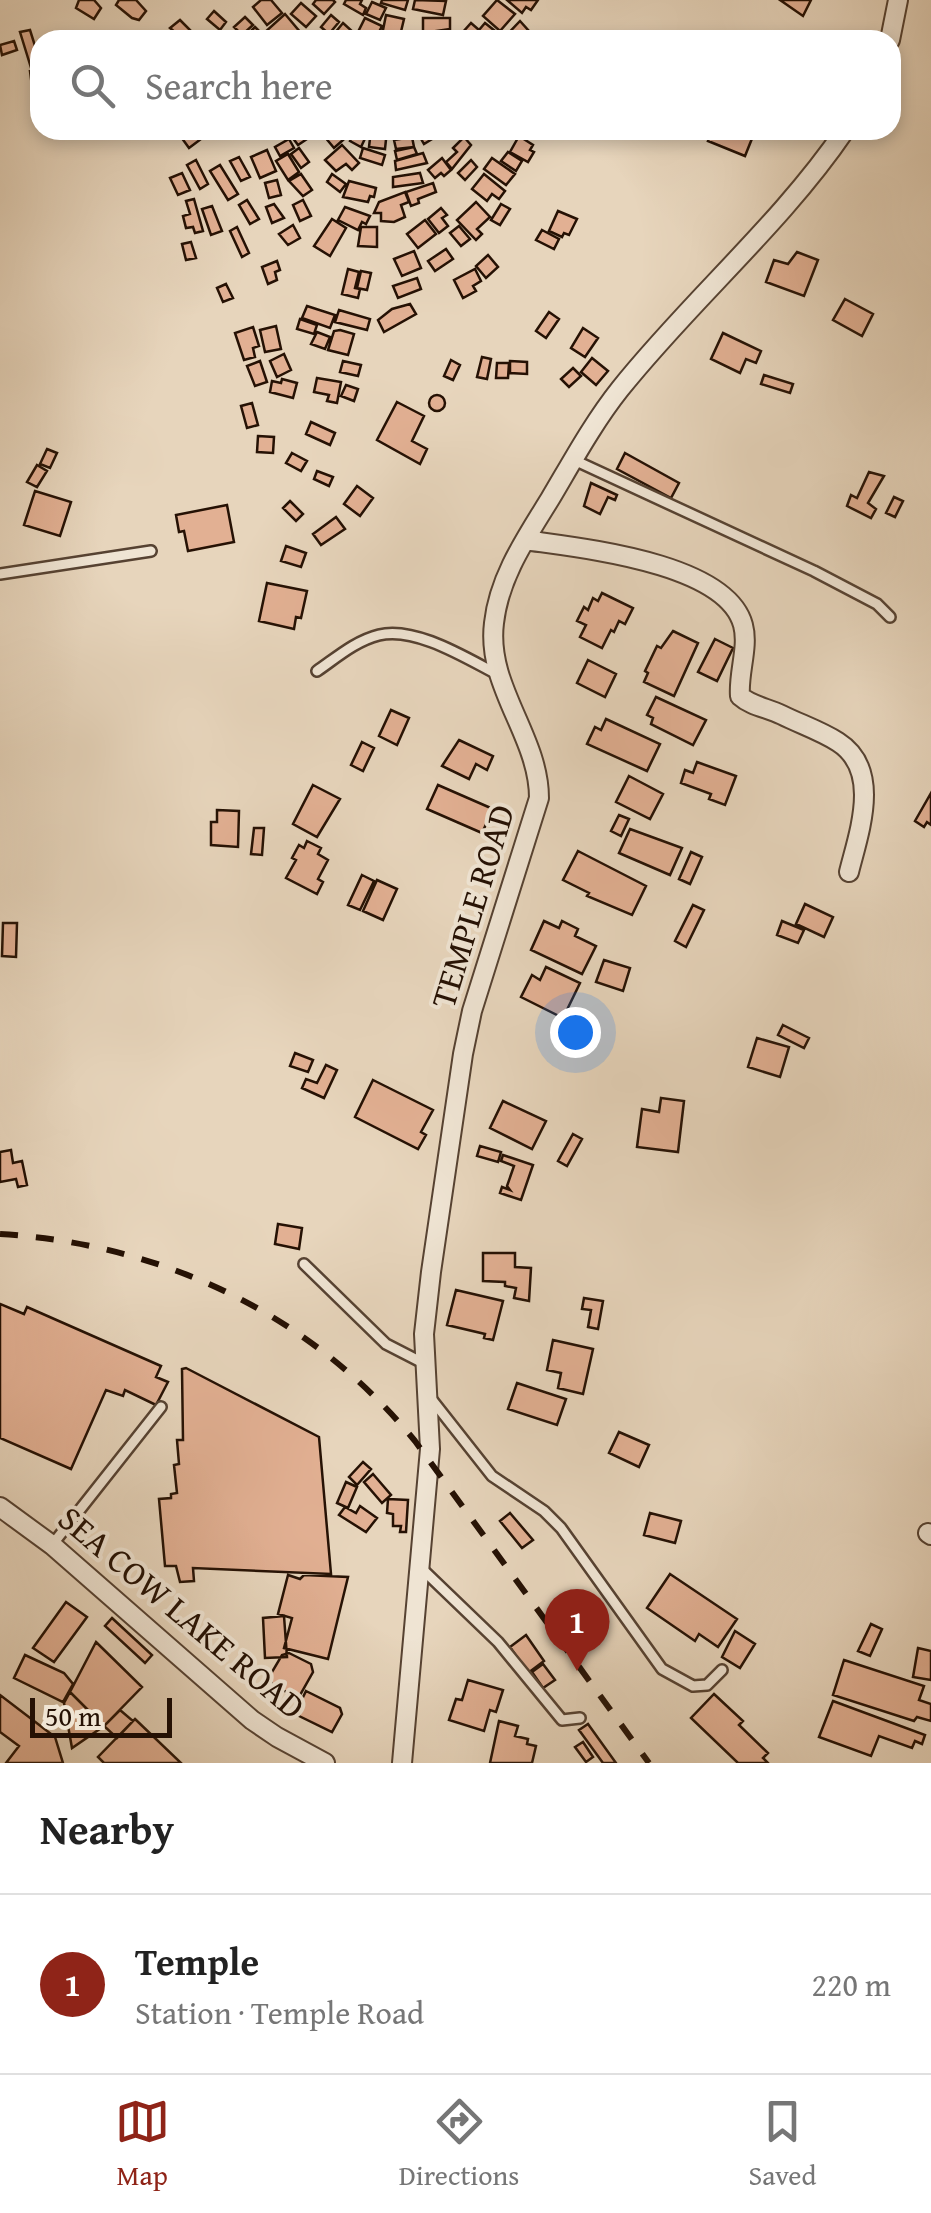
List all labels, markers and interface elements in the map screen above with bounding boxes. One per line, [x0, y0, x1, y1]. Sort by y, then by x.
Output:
search box [30, 30, 901, 140]
text: Search here [145, 57, 333, 113]
icon: search [65, 58, 120, 113]
street label: TEMPLE ROAD [417, 798, 527, 1014]
your location [550, 1007, 601, 1058]
street label: SEA COW LAKE ROAD [47, 1493, 317, 1731]
pin: 1 [544, 1588, 610, 1671]
scale bar [30, 1693, 172, 1738]
text: 50 m [45, 1695, 101, 1736]
text: Nearby [40, 1798, 174, 1859]
text: Temple [135, 1933, 259, 1989]
text: 1 [64, 1961, 81, 2008]
text: 220 m [812, 1961, 891, 2008]
text: Station · Temple Road [135, 1989, 424, 2036]
tab: Map [115, 2094, 170, 2195]
tab: Directions [399, 2094, 519, 2195]
tab: Saved [749, 2094, 816, 2195]

